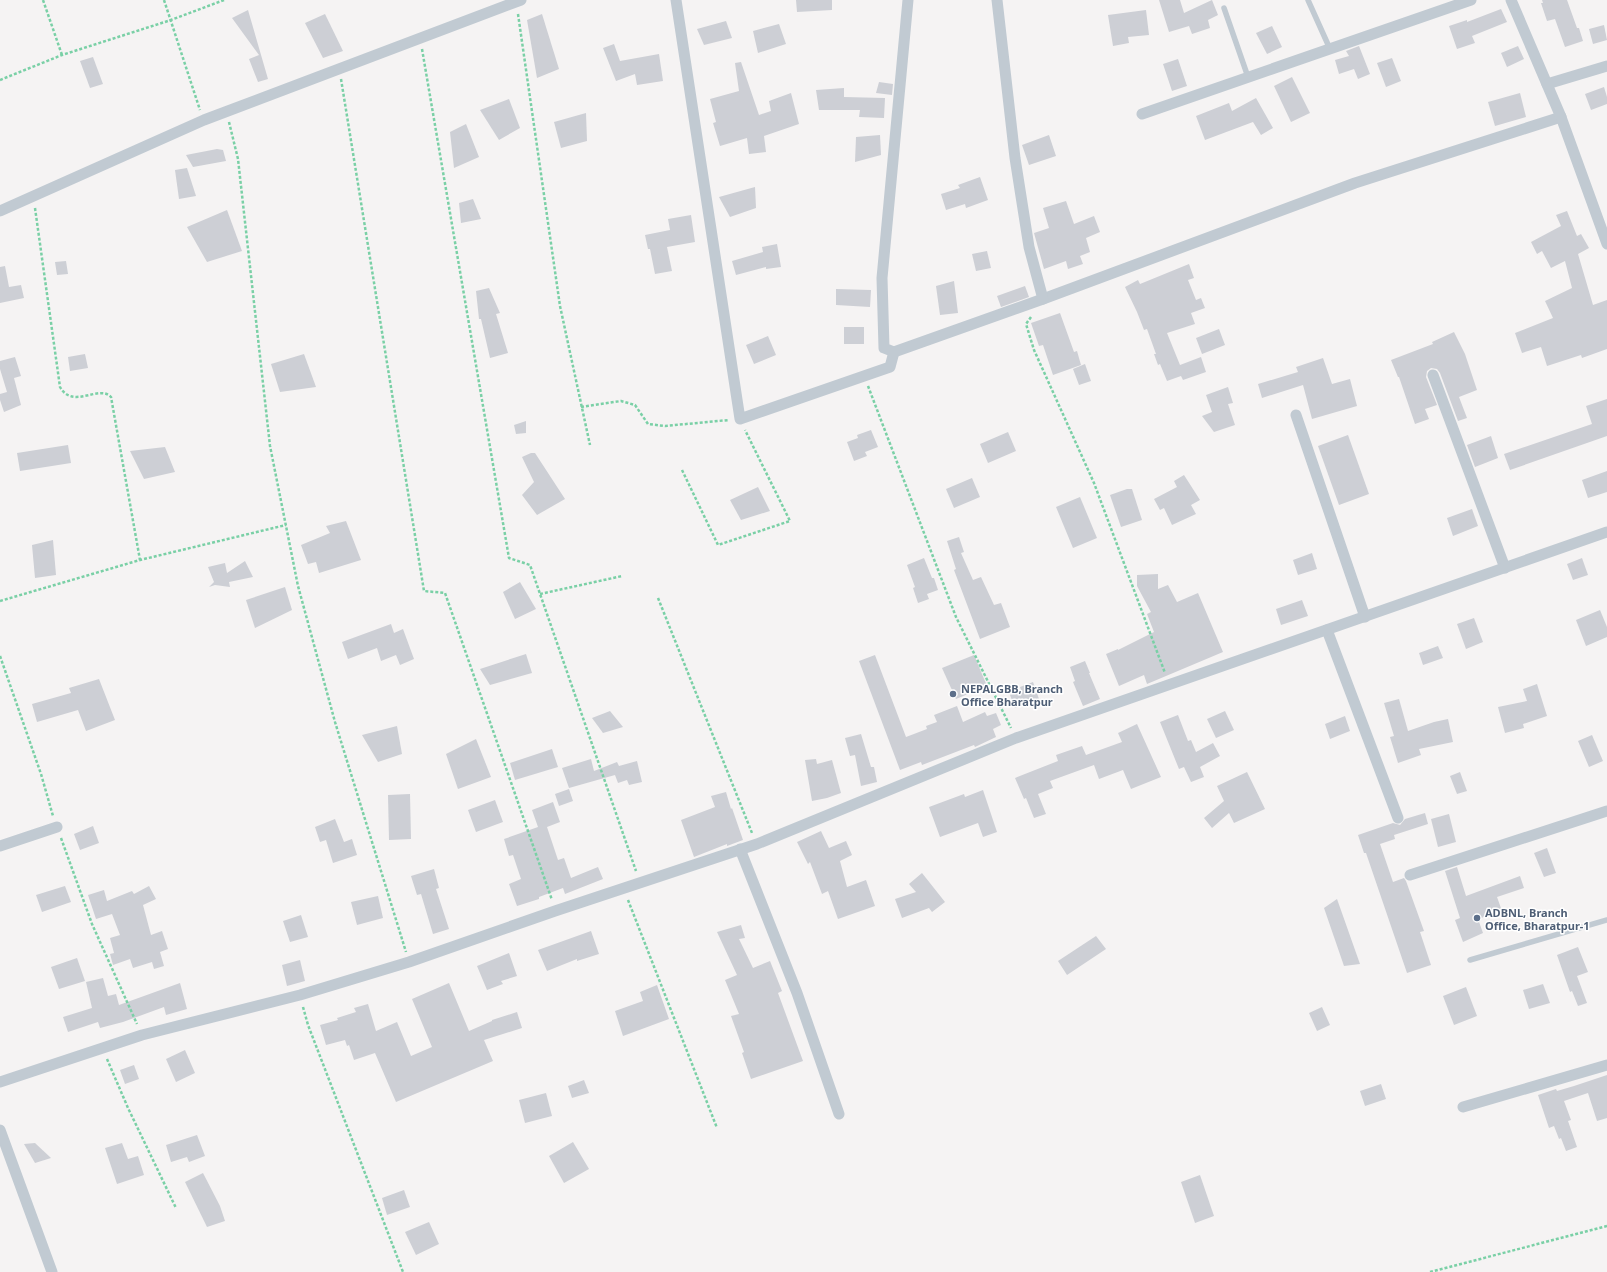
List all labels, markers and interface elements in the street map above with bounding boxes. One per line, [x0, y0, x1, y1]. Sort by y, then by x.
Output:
place label: NEPALGBB, Branch Office Bharatpur [961, 681, 1063, 709]
marker: NEPALGBB, Branch Office Bharatpur [948, 689, 958, 699]
place label: ADBNL, Branch Office, Bharatpur-1 [1485, 905, 1590, 933]
marker: ADBNL, Branch Office, Bharatpur-1 [1472, 913, 1482, 923]

